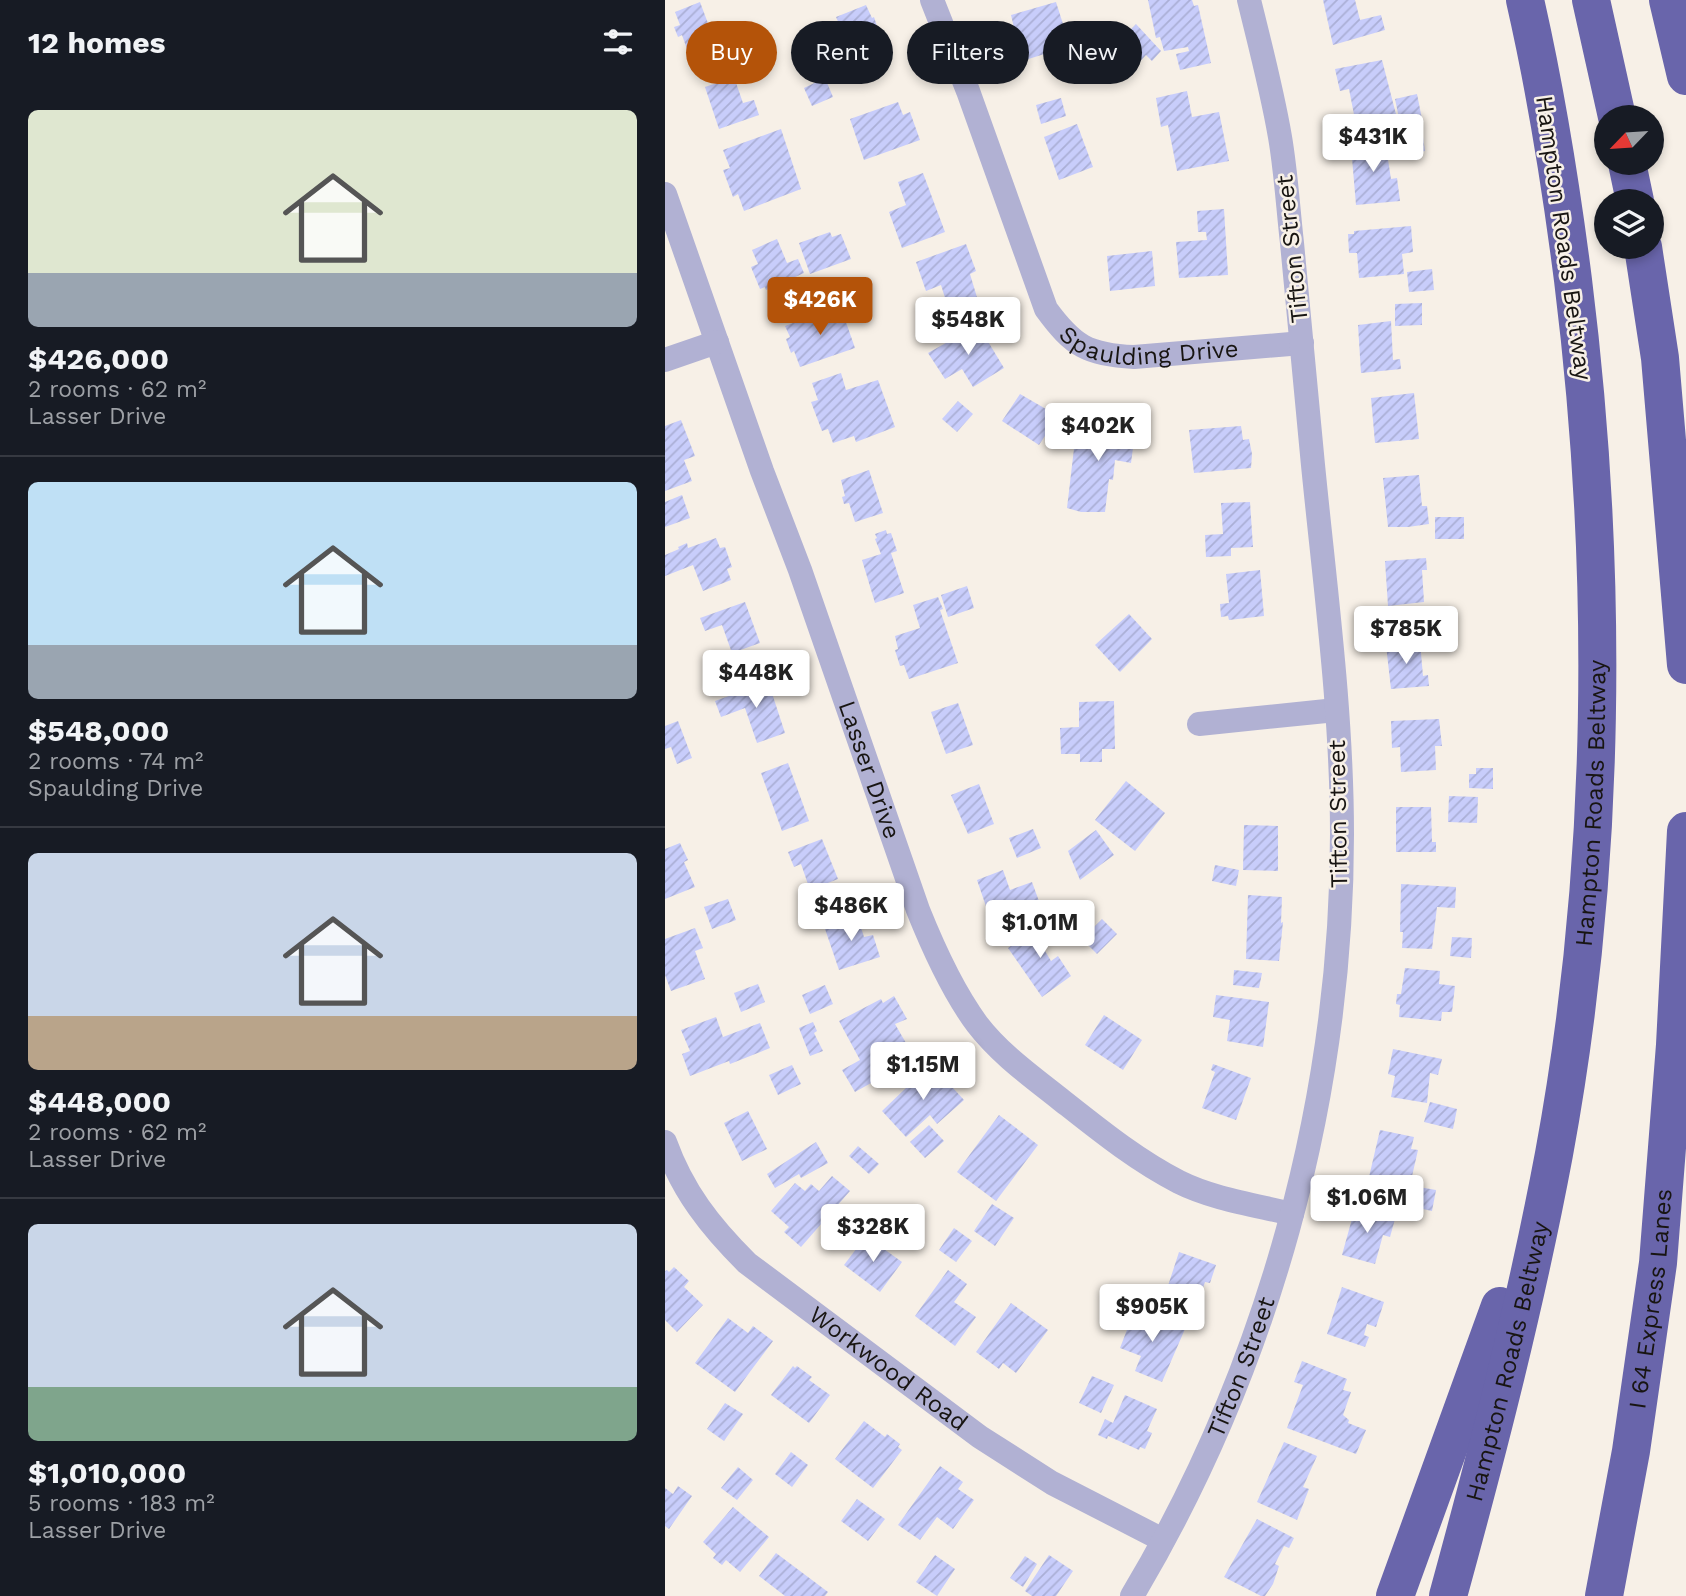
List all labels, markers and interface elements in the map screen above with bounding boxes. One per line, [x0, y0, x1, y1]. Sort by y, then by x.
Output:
chip: Buy [686, 21, 777, 84]
chip: Rent [791, 21, 893, 84]
chip: Filters [907, 21, 1029, 84]
chip: New [1043, 21, 1142, 84]
icon: filters [599, 23, 637, 61]
text: 12 homes [28, 25, 166, 60]
street label: Hampton Roads Beltway [1530, 94, 1598, 383]
north arrow [1594, 105, 1664, 175]
map controls [1594, 105, 1664, 259]
pin: $431K [1324, 114, 1422, 174]
text: $431K [1338, 123, 1408, 150]
icon: home [270, 155, 396, 281]
street label: Tifton Street [1270, 174, 1314, 324]
button: layers [1594, 189, 1664, 259]
pin: $426K [771, 278, 869, 337]
text: $426K [783, 286, 857, 313]
pin: $548K [919, 298, 1017, 357]
text: $548K [931, 306, 1005, 333]
street label: Spaulding Drive [1053, 320, 1240, 371]
text: $426,000 [28, 341, 169, 376]
text: 2 rooms · 62 m² [28, 376, 206, 403]
text: Lasser Drive [28, 403, 166, 430]
pin: $402K [1049, 404, 1147, 463]
text: $402K [1061, 412, 1135, 439]
icon: home [270, 527, 396, 653]
pin: $785K [1357, 606, 1455, 666]
text: $785K [1370, 615, 1442, 642]
pin: $448K [707, 650, 805, 710]
text: $448K [719, 659, 793, 686]
street label: Hampton Roads Beltway [1570, 659, 1611, 948]
street label: Lasser Drive [832, 697, 906, 843]
text: $548,000 [28, 713, 169, 748]
street label: Tifton Street [1323, 740, 1353, 888]
text: 2 rooms · 74 m² [28, 748, 203, 775]
text: Spaulding Drive [28, 775, 203, 802]
pin: $486K [802, 884, 900, 943]
text: $486K [814, 892, 888, 919]
icon: home [270, 898, 396, 1024]
pin: $1.01M [983, 900, 1097, 960]
text: $1.01M [1002, 909, 1078, 936]
pin: $1.15M [866, 1042, 980, 1102]
text: $1.15M [886, 1051, 960, 1078]
text: $448,000 [28, 1084, 171, 1119]
text: 2 rooms · 62 m² [28, 1119, 206, 1146]
text: Lasser Drive [28, 1146, 166, 1173]
pin: $1.06M [1310, 1176, 1424, 1235]
text: $1.06M [1326, 1184, 1408, 1211]
street label: I 64 Express Lanes [1623, 1188, 1678, 1411]
pin: $328K [824, 1204, 922, 1264]
text: $328K [837, 1213, 909, 1240]
street label: Hampton Roads Beltway [1460, 1218, 1554, 1505]
icon: home [270, 1269, 396, 1395]
pin: $905K [1103, 1284, 1201, 1344]
text: $905K [1116, 1293, 1188, 1320]
street label: Tifton Street [1201, 1293, 1281, 1442]
street label: Workwood Road [804, 1300, 973, 1437]
text: $1,010,000 [28, 1455, 186, 1490]
text: 5 rooms · 183 m² [28, 1490, 215, 1517]
text: Lasser Drive [28, 1517, 166, 1544]

